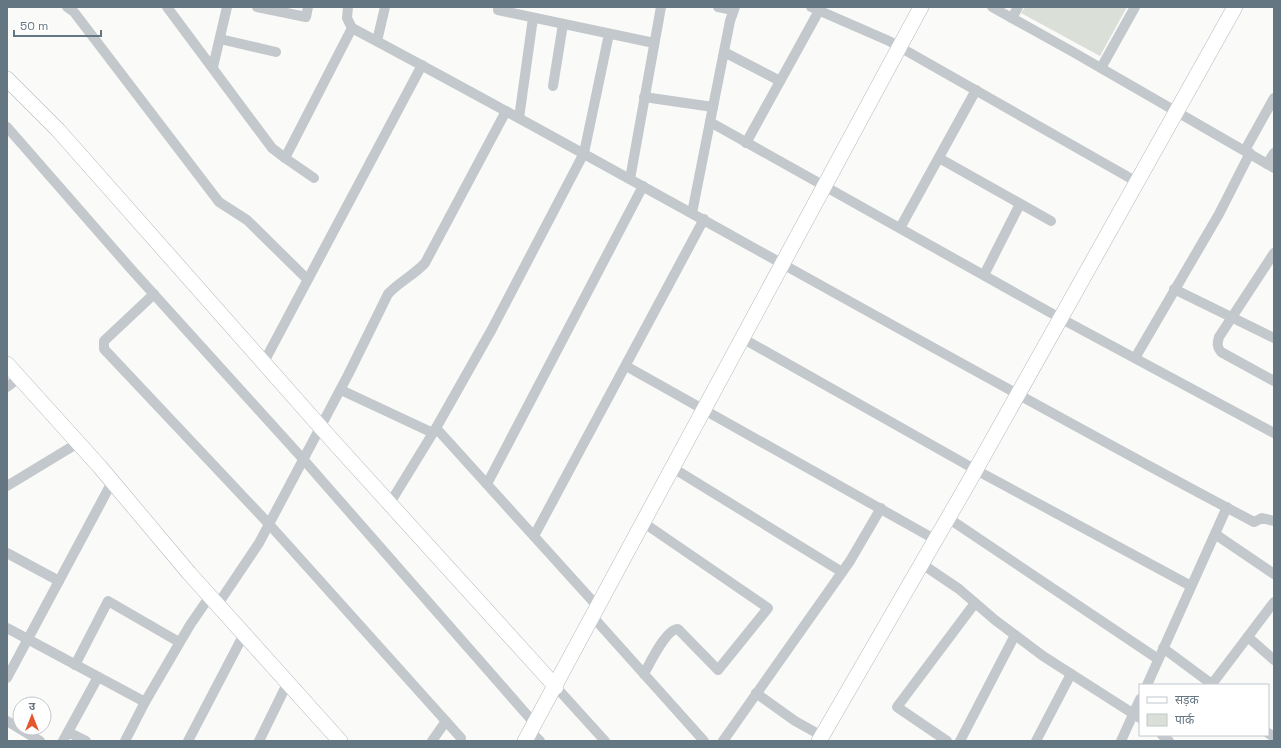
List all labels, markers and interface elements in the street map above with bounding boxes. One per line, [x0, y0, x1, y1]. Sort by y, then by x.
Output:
scale bar [14, 12, 101, 38]
text: 50 m [20, 18, 48, 34]
legend [1139, 684, 1269, 736]
text: सड़क [1175, 692, 1200, 708]
north arrow [12, 696, 52, 736]
text: उ [29, 699, 36, 713]
text: पार्क [1175, 712, 1195, 728]

